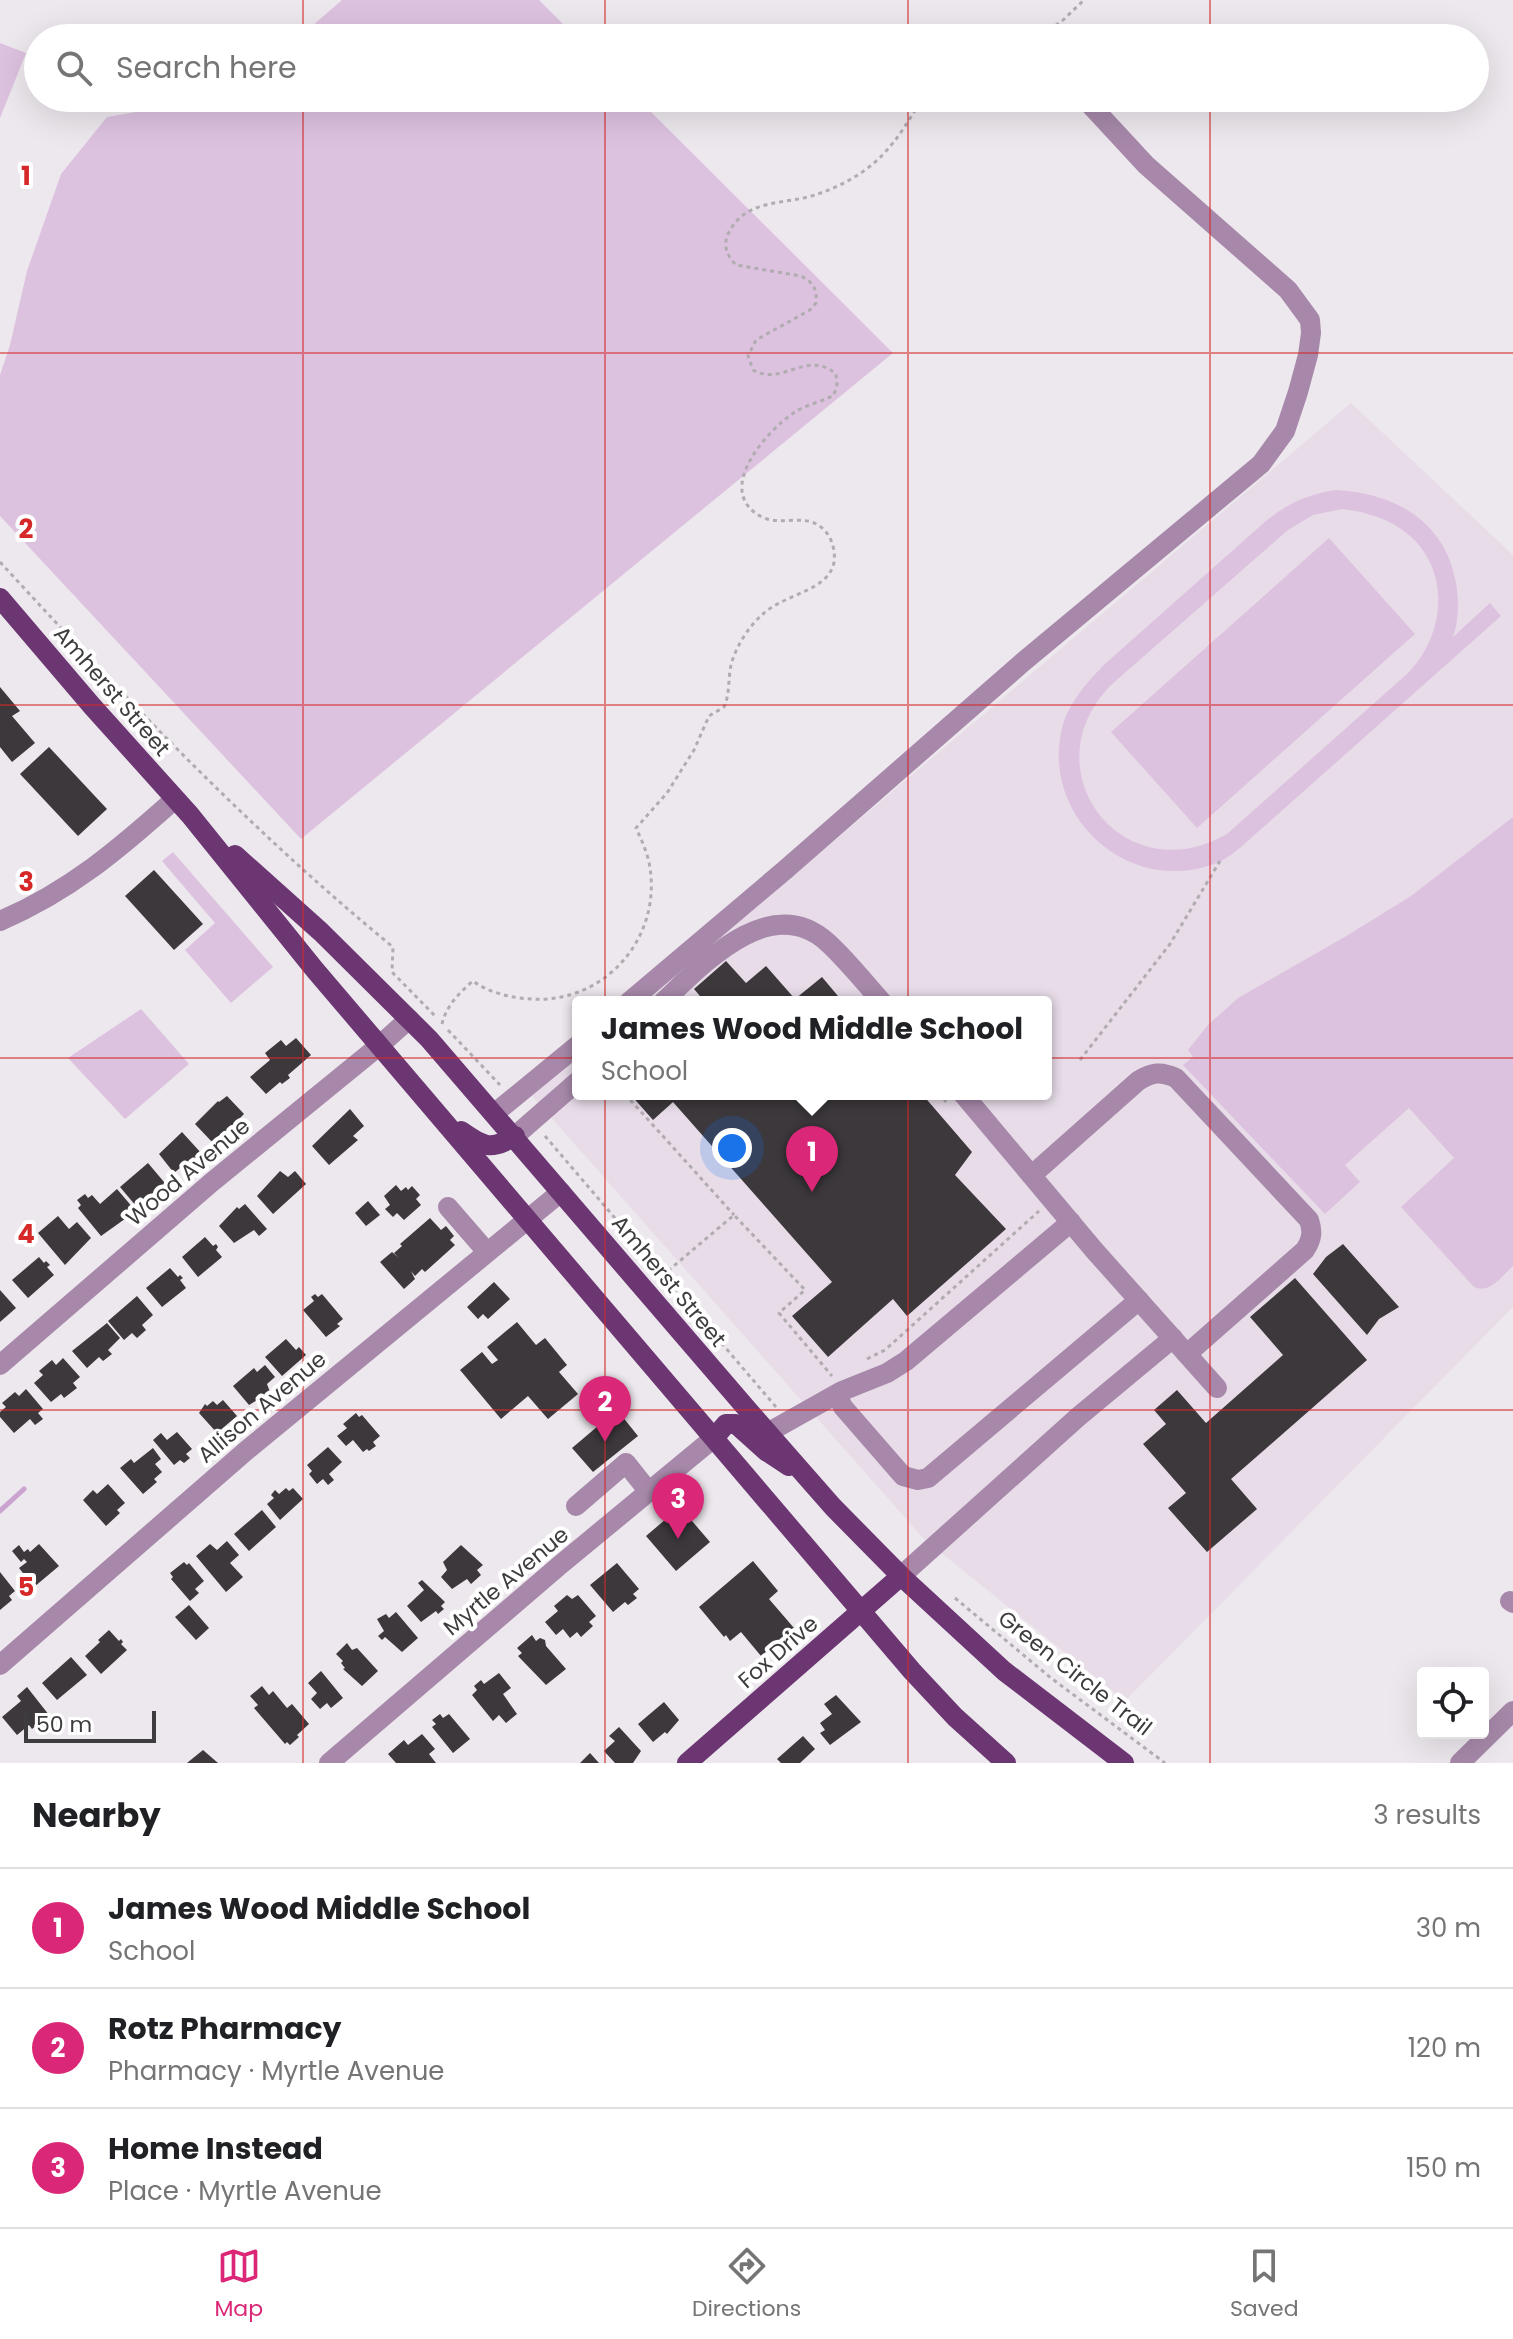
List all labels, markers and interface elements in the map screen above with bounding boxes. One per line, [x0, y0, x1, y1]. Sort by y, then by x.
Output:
search box [24, 24, 1489, 112]
icon: search [52, 46, 96, 90]
text: Search here [116, 46, 297, 89]
text: 1 [21, 158, 31, 194]
text: 2 [19, 511, 34, 547]
street label: Amherst Street [47, 619, 177, 763]
text: 3 [18, 864, 34, 900]
popup [572, 996, 1052, 1100]
text: James Wood Middle School [601, 1007, 1023, 1050]
text: School [601, 1053, 688, 1089]
street label: Wood Avenue [119, 1111, 257, 1233]
pin: 1 [786, 1126, 838, 1192]
your location [712, 1128, 752, 1168]
street label: Amherst Street [605, 1209, 733, 1353]
text: 4 [17, 1216, 35, 1252]
street label: Allison Avenue [191, 1344, 333, 1470]
pin: 2 [579, 1376, 631, 1442]
pin: 3 [652, 1473, 704, 1539]
street label: Myrtle Avenue [437, 1519, 575, 1643]
text: 5 [18, 1569, 34, 1605]
street label: Green Circle Trail [992, 1603, 1158, 1743]
street label: Fox Drive [731, 1609, 825, 1695]
map controls [1417, 1667, 1489, 1739]
button: locate [1417, 1667, 1489, 1739]
scale bar [24, 1707, 156, 1743]
text: 50 m [36, 1709, 92, 1740]
text: Nearby [32, 1791, 161, 1839]
text: 3 results [1373, 1797, 1481, 1833]
text: James Wood Middle School [108, 1887, 530, 1930]
text: 1 [53, 1910, 63, 1946]
text: 30 m [1416, 1910, 1481, 1946]
text: School [108, 1933, 195, 1969]
text: Rotz Pharmacy [108, 2007, 342, 2050]
text: 2 [51, 2030, 65, 2066]
text: 120 m [1408, 2030, 1481, 2066]
text: Pharmacy · Myrtle Avenue [108, 2053, 444, 2089]
text: Home Instead [108, 2127, 323, 2170]
text: 3 [50, 2150, 66, 2186]
text: 150 m [1406, 2150, 1481, 2186]
text: Place · Myrtle Avenue [108, 2173, 382, 2209]
tab: Map [214, 2244, 263, 2325]
tab: Directions [692, 2244, 801, 2325]
tab: Saved [1230, 2244, 1299, 2325]

